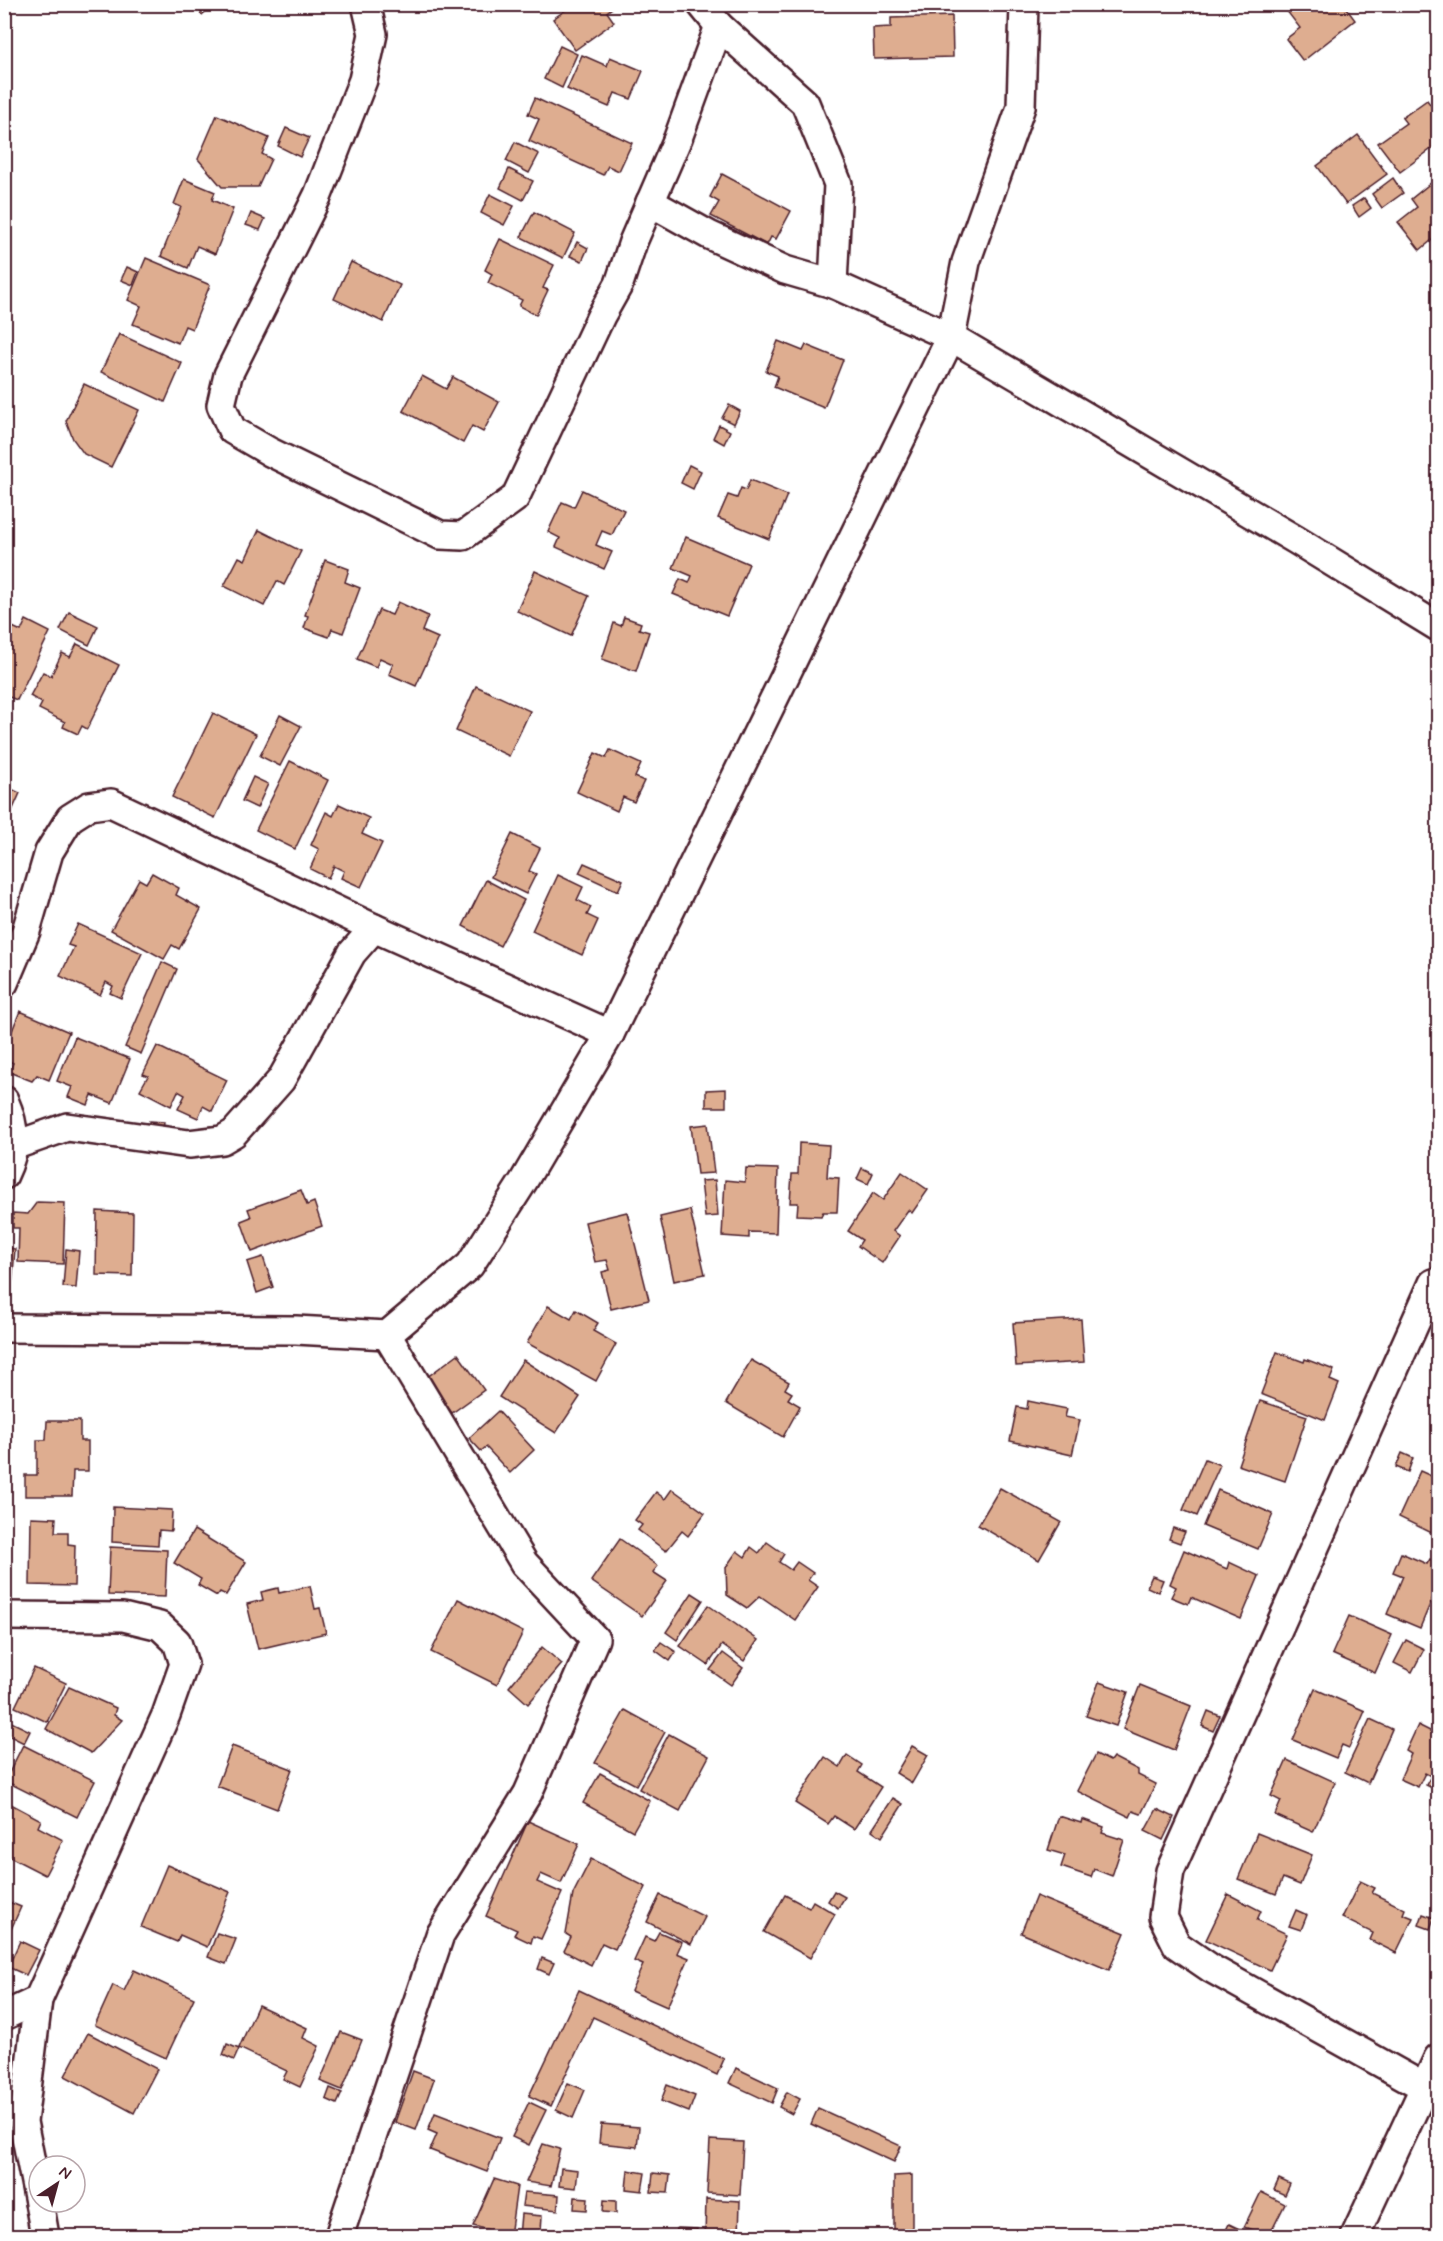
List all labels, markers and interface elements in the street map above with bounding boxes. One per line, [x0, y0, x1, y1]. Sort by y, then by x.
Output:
north arrow [27, 2154, 87, 2214]
text: N [54, 2161, 75, 2185]

